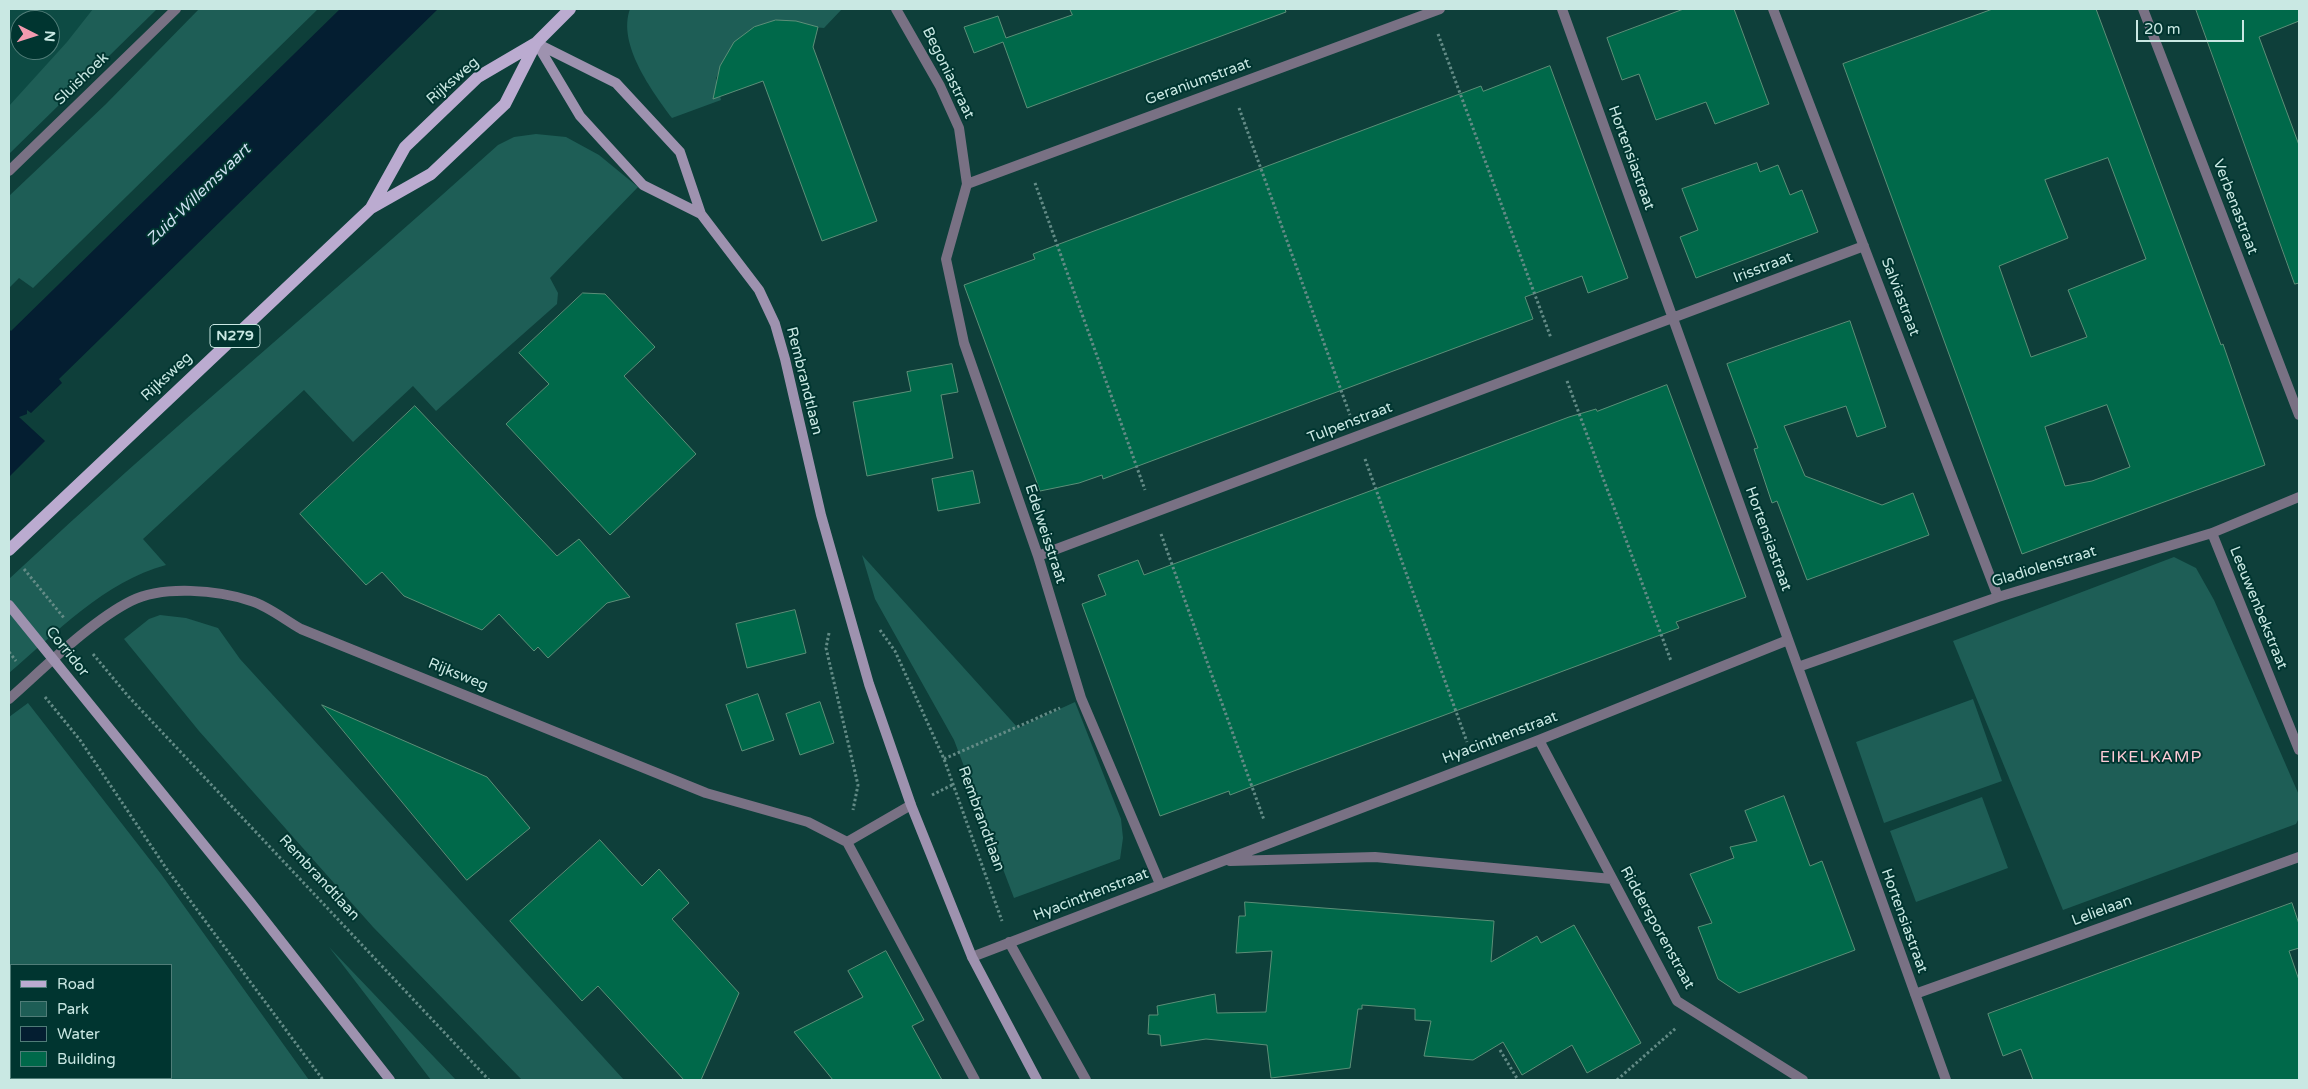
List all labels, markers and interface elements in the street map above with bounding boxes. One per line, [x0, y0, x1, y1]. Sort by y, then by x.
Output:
north arrow [10, 10, 60, 60]
scale bar [2138, 10, 2246, 42]
text: 20 m [2144, 20, 2181, 38]
street label: Begoniastraat [918, 24, 978, 122]
text: N [40, 30, 58, 43]
street label: Sluishoek [51, 49, 113, 109]
street label: Rijksweg [423, 53, 483, 109]
street label: Geraniumstraat [1143, 55, 1253, 109]
street label: Hortensiastraat [1604, 103, 1658, 213]
water label: Zuid-Willemsvaart [143, 140, 255, 250]
street label: Verbenastraat [2209, 157, 2261, 257]
street label: Irisstraat [1731, 249, 1795, 287]
street label: Salviastraat [1877, 255, 1923, 339]
road number: N279 [210, 324, 260, 348]
street label: Rembrandtlaan [782, 325, 826, 437]
street label: Rijksweg [138, 349, 196, 405]
street label: Tulpenstraat [1305, 399, 1395, 447]
street label: Edelweisstraat [1020, 482, 1070, 586]
street label: Hortensiastraat [1741, 484, 1795, 594]
street label: Gladiolenstraat [1990, 543, 2098, 591]
street label: Leeuwenbekstraat [2225, 544, 2291, 672]
street label: Corridor [41, 623, 93, 681]
street label: Rijksweg [425, 655, 491, 695]
street label: Hyacinthenstraat [1440, 708, 1560, 768]
district label: EIKELKAMP [2099, 748, 2203, 768]
street label: Rembrandtlaan [954, 764, 1008, 874]
street label: Rembrandtlaan [275, 831, 363, 925]
street label: Riddersporenstraat [1616, 863, 1698, 993]
street label: Hyacinthenstraat [1031, 865, 1151, 925]
street label: Hortensiastraat [1877, 866, 1931, 976]
street label: Lelielaan [2069, 892, 2135, 930]
legend [10, 964, 172, 1079]
text: Road [57, 975, 95, 993]
text: Park [57, 1000, 89, 1018]
text: Water [57, 1025, 100, 1043]
text: Building [57, 1050, 116, 1068]

